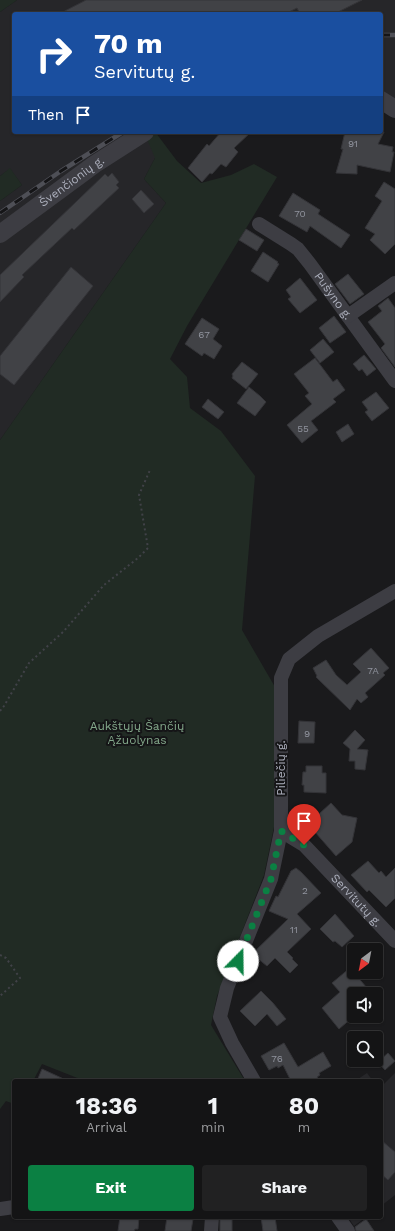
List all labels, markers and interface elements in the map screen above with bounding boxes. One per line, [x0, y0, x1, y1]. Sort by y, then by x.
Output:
text: 70 m [94, 27, 163, 60]
icon: right [28, 28, 80, 80]
text: Servitutų g. [94, 61, 195, 82]
icon: arrive [72, 104, 94, 126]
text: Then [28, 106, 64, 124]
house number: 91 [348, 138, 358, 149]
street label: Švenčionių g. [36, 153, 107, 210]
house number: 70 [294, 208, 306, 219]
street label: Pušyno g. [311, 269, 355, 322]
house number: 67 [198, 329, 210, 340]
house number: 55 [297, 423, 309, 434]
house number: 7A [367, 665, 379, 676]
park label: Aukštųjų Šančių Ąžuolynas [90, 719, 184, 747]
house number: 9 [304, 728, 310, 739]
street label: Piliečių g. [274, 740, 288, 796]
pin [287, 804, 321, 845]
icon: arrive [293, 810, 315, 832]
street label: Servitutų g. [328, 871, 385, 930]
house number: 2 [302, 885, 308, 896]
house number: 11 [290, 924, 298, 935]
position arrow [217, 940, 259, 982]
north arrow [347, 943, 383, 979]
map controls [347, 943, 383, 1067]
button: sound [347, 987, 383, 1023]
button: search [347, 1031, 383, 1067]
house number: 76 [271, 1053, 283, 1064]
text: 18:36 [76, 1092, 137, 1120]
text: 1 [208, 1092, 218, 1120]
text: 80 [289, 1092, 319, 1120]
text: Arrival [86, 1120, 127, 1135]
text: min [201, 1120, 225, 1135]
text: m [298, 1120, 310, 1135]
button: Exit [28, 1165, 194, 1211]
button: Share [202, 1165, 367, 1211]

